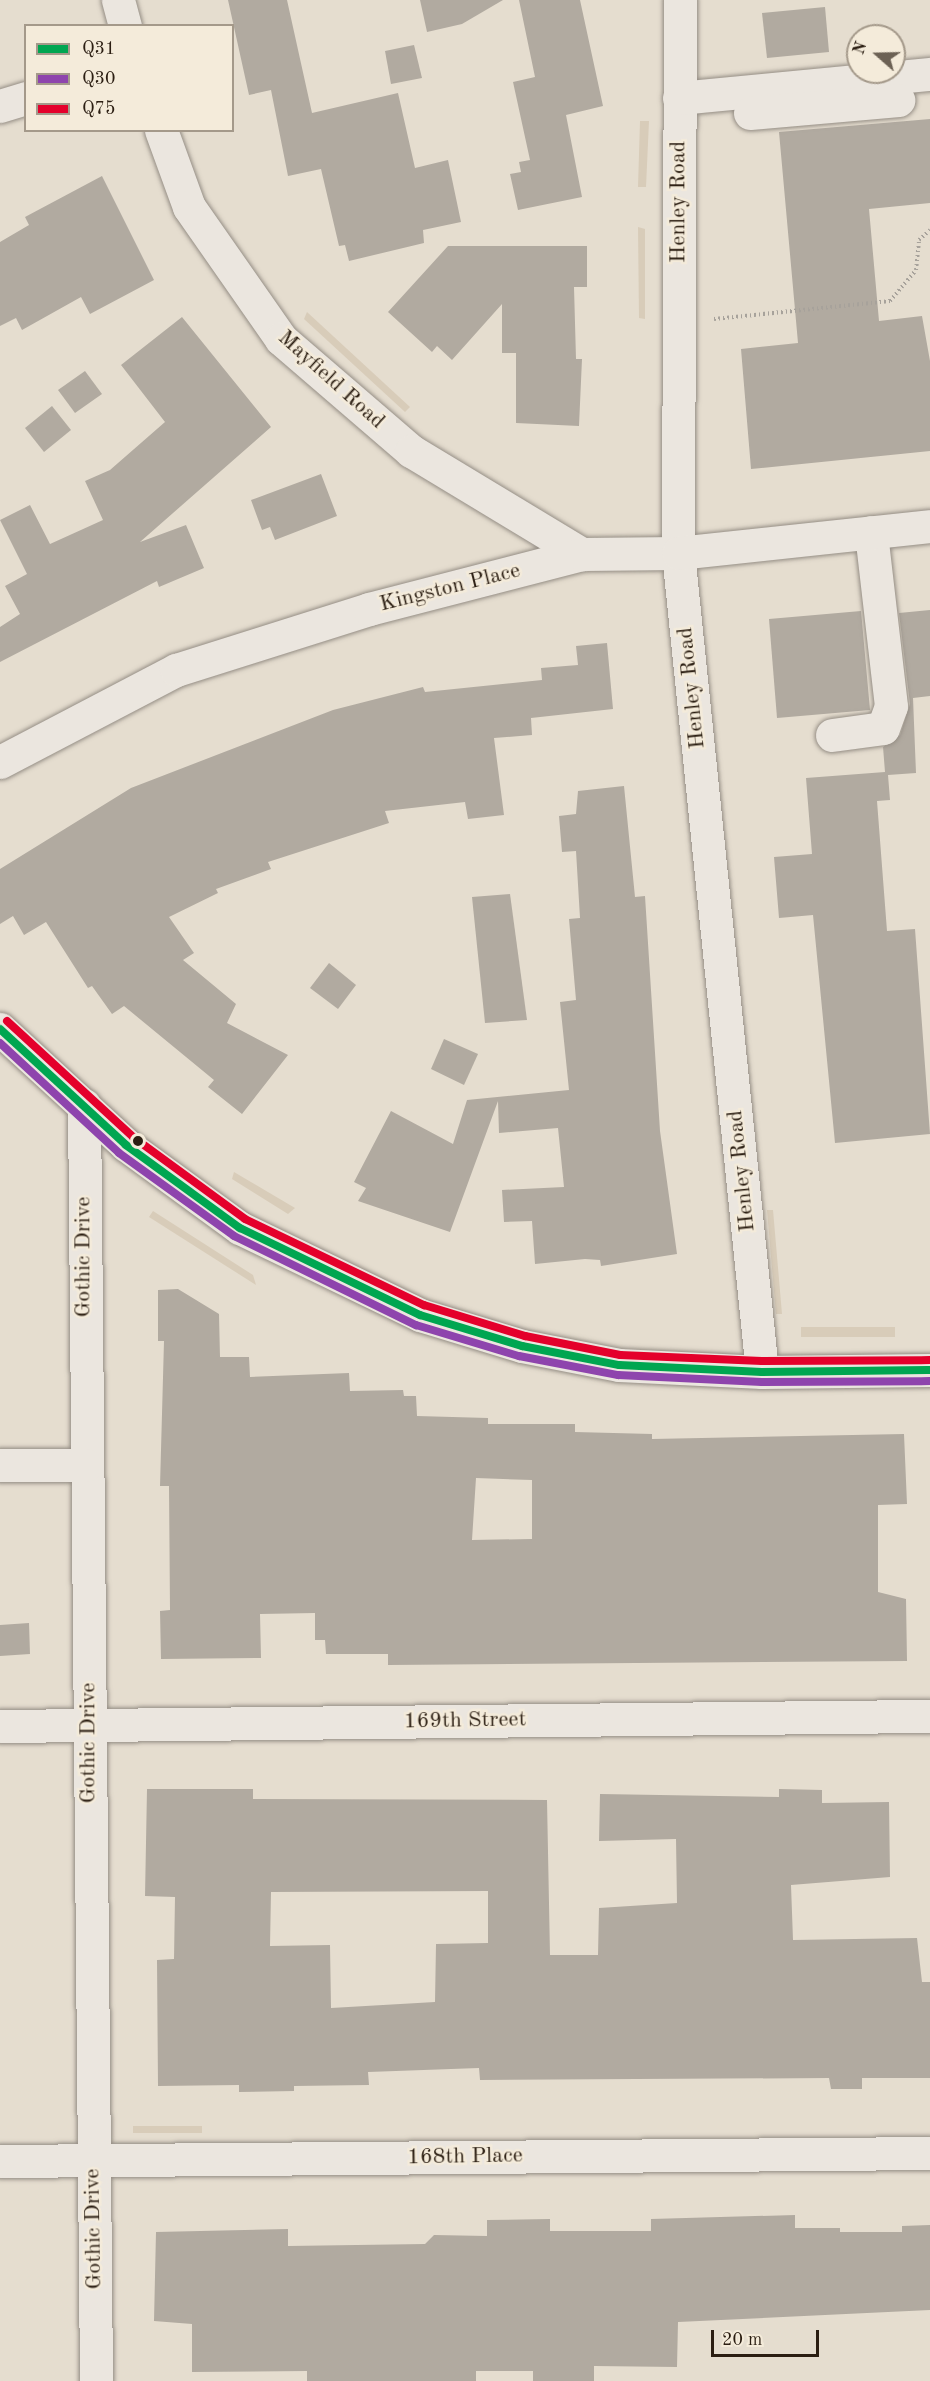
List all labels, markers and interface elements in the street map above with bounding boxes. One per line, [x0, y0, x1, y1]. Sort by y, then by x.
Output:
legend [24, 24, 234, 132]
north arrow [846, 24, 906, 84]
text: Q31 [82, 40, 115, 58]
text: N [851, 40, 871, 57]
text: Q30 [82, 70, 115, 88]
text: Q75 [82, 100, 115, 118]
street label: Henley Road [666, 141, 692, 263]
street label: Mayfield Road [272, 325, 390, 435]
street label: Kingston Place [377, 558, 523, 618]
street label: Henley Road [672, 626, 712, 750]
street label: Henley Road [722, 1109, 762, 1233]
unlabelled marker [132, 1135, 144, 1147]
street label: Gothic Drive [71, 1197, 97, 1317]
street label: Gothic Drive [76, 1683, 102, 1803]
street label: 169th Street [404, 1707, 526, 1735]
street label: 168th Place [407, 2143, 523, 2171]
street label: Gothic Drive [80, 2168, 108, 2290]
scale bar [714, 2318, 822, 2356]
text: 20 m [722, 2331, 762, 2349]

